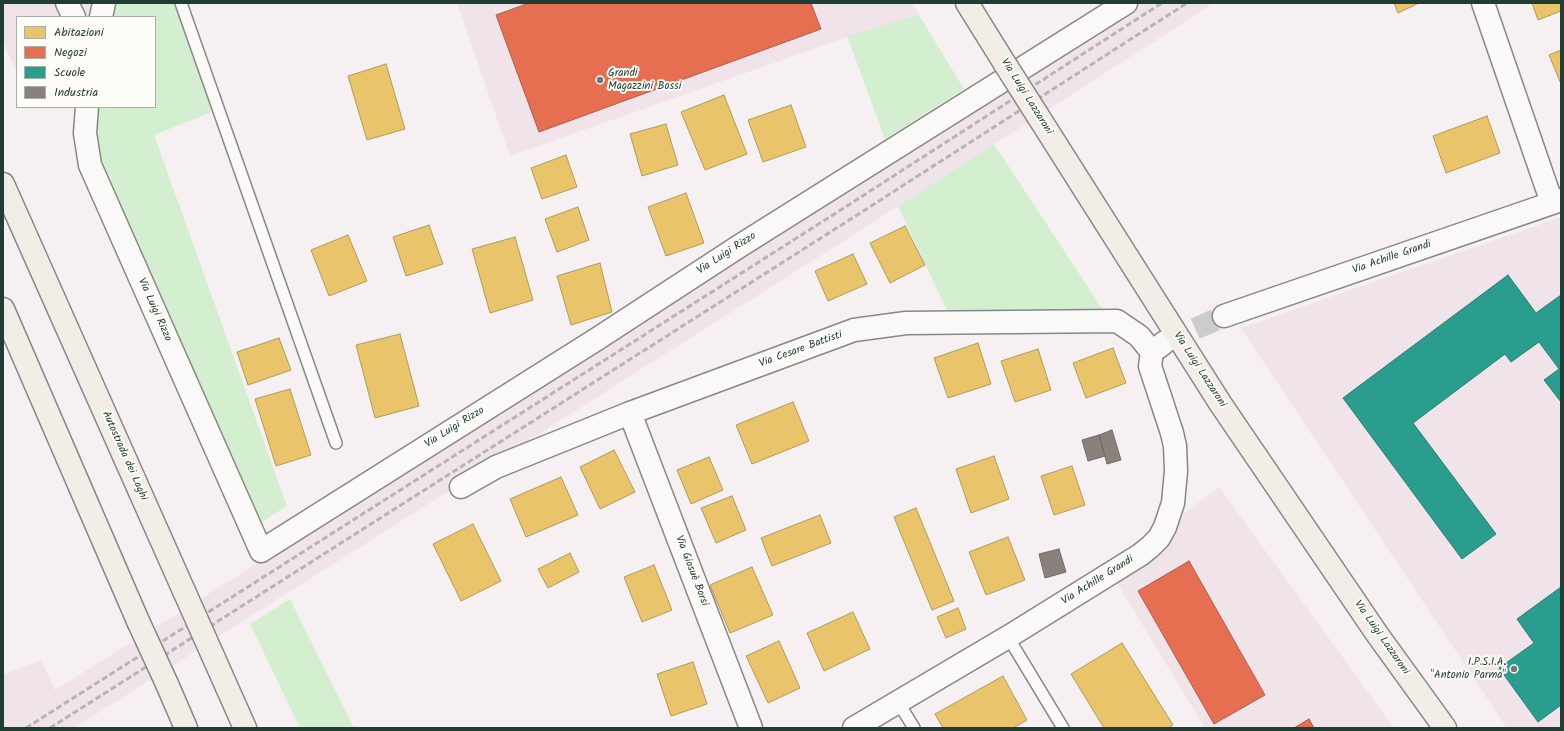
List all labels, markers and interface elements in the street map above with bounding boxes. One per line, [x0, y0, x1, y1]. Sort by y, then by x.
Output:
legend [16, 16, 156, 108]
text: Abitazioni [54, 23, 104, 42]
text: Negozi [54, 43, 87, 62]
street label: Via Luigi Lazzaroni [997, 56, 1055, 138]
text: Scuole [54, 63, 85, 82]
place label: Grandi Magazzini Bossi [608, 67, 681, 93]
marker: Grandi Magazzini Bossi [595, 75, 605, 85]
text: Industria [54, 83, 98, 102]
street label: Via Luigi Rizzo [695, 230, 759, 278]
street label: Via Achille Grandi [1351, 238, 1433, 278]
street label: Via Luigi Rizzo [134, 276, 174, 344]
street label: Via Cesare Battisti [758, 329, 844, 371]
street label: Via Luigi Lazzaroni [1170, 330, 1228, 410]
street label: Via Luigi Rizzo [423, 404, 487, 452]
street label: Autostrada dei Laghi [98, 409, 150, 503]
street label: Via Giosuè Borsi [671, 534, 711, 608]
street label: Via Achille Grandi [1060, 554, 1136, 608]
street label: Via Luigi Lazzaroni [1351, 598, 1411, 678]
place label: I.P.S.I.A. "Antonio Parma" [1430, 656, 1506, 682]
marker: I.P.S.I.A. "Antonio Parma" [1509, 664, 1519, 674]

